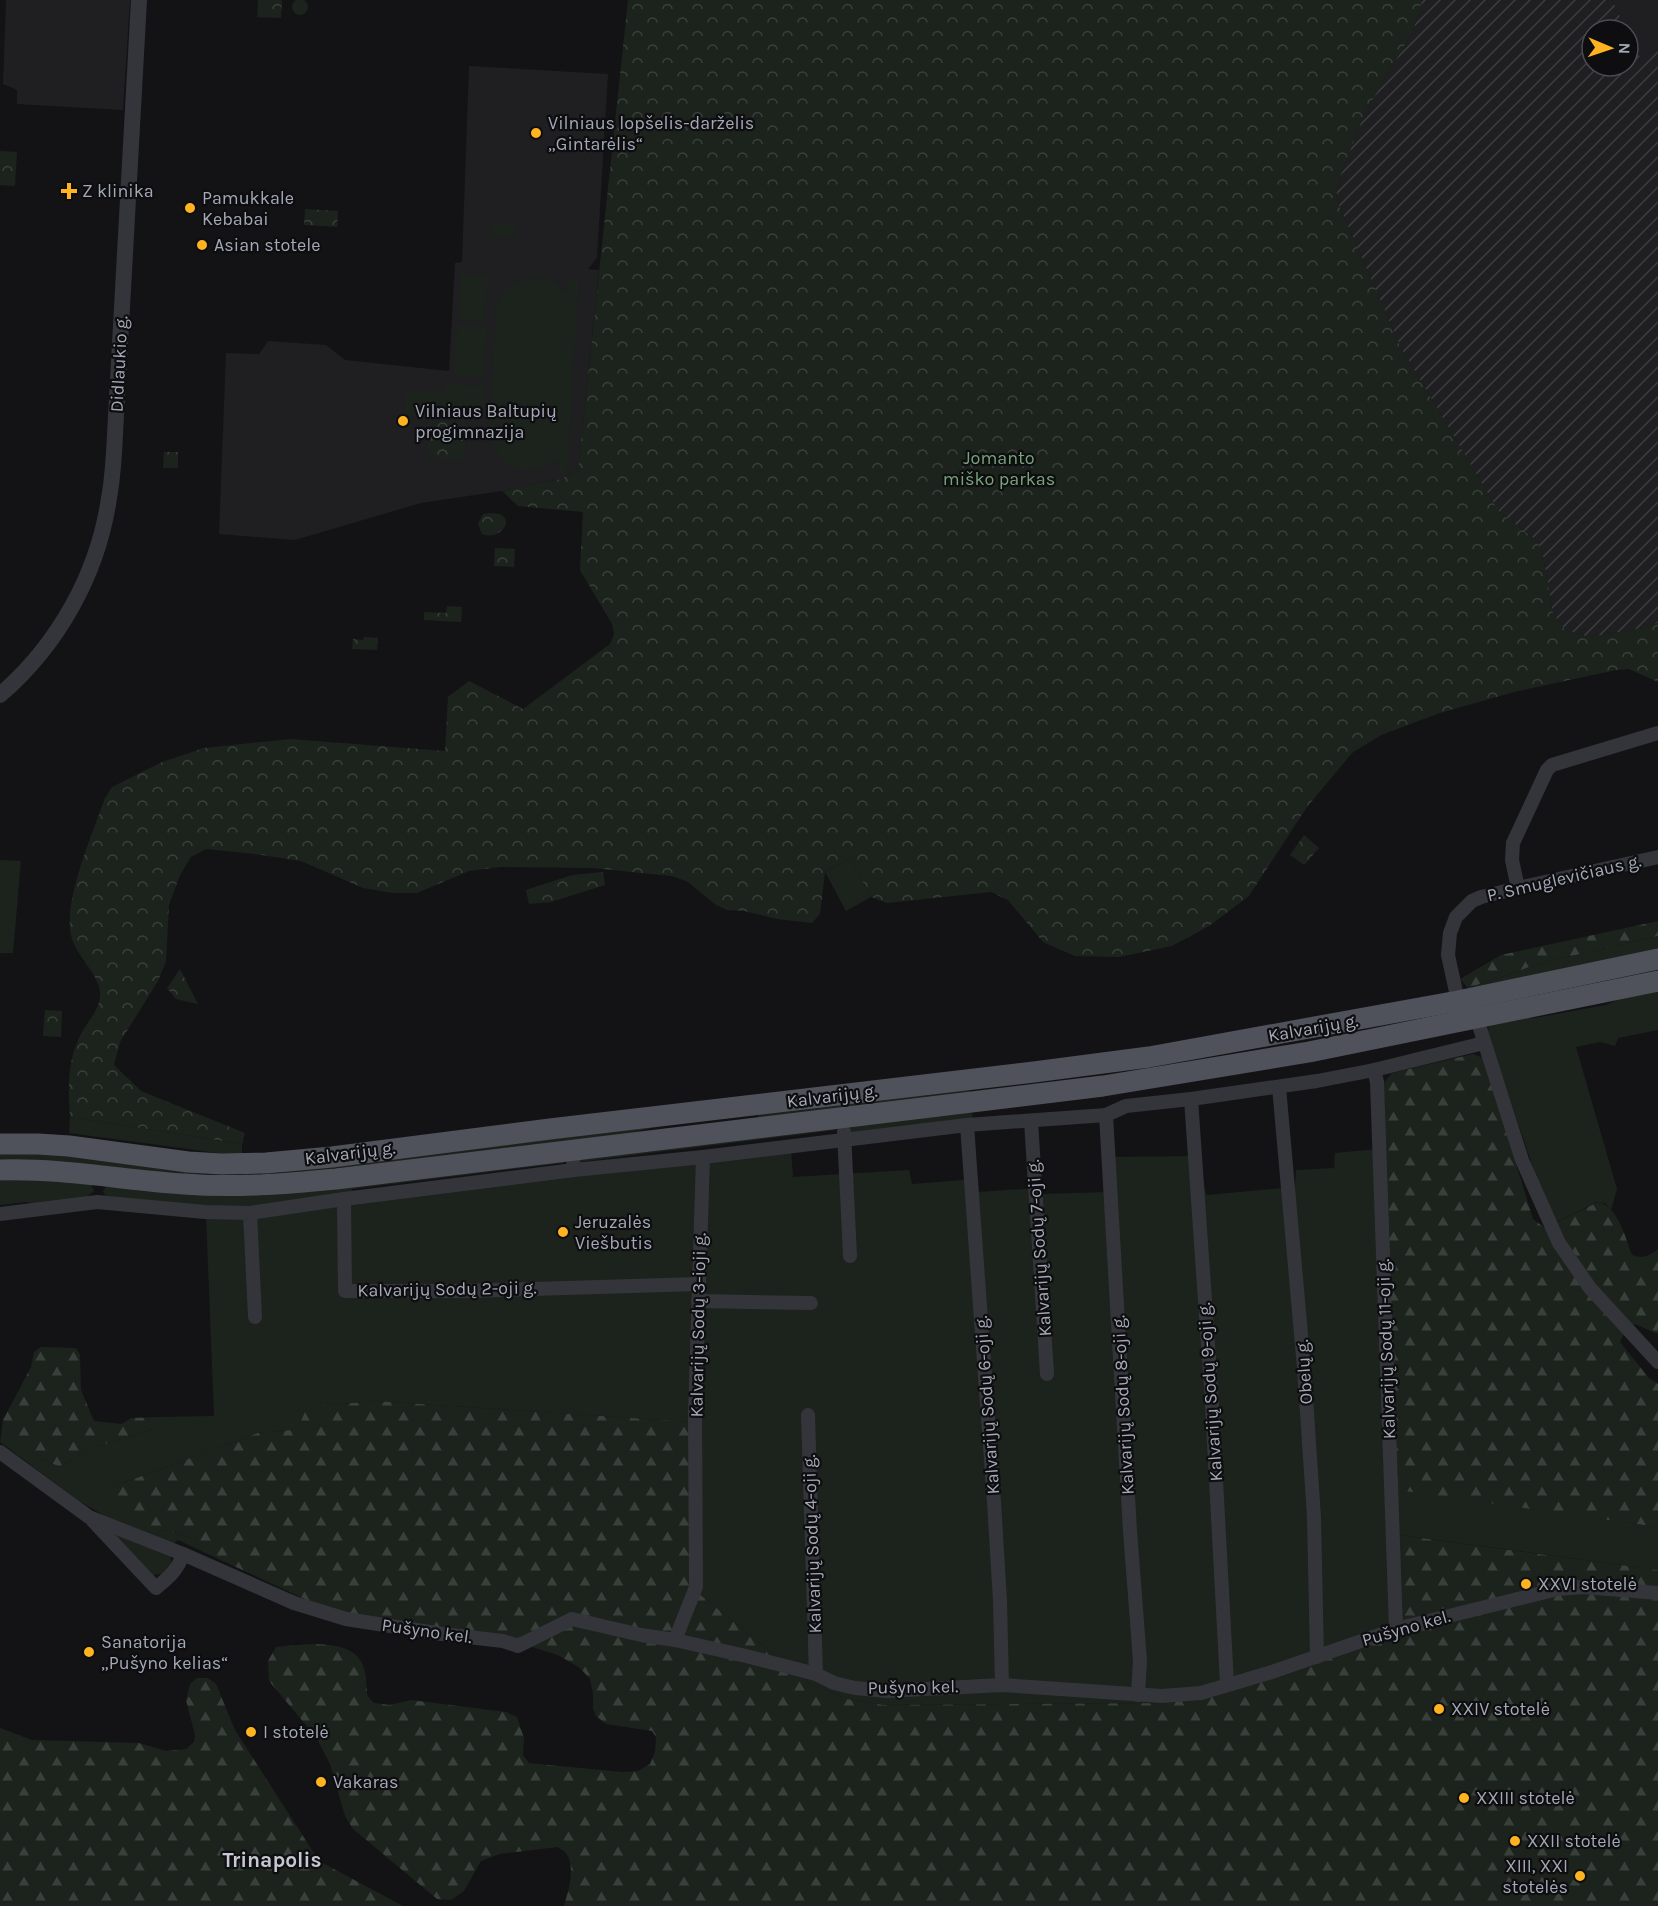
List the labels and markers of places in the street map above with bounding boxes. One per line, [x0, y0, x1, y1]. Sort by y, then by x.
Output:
place label: Vilniaus lopšelis-darželis „Gintarėlis“ [548, 112, 754, 155]
marker: Vilniaus lopšelis-darželis „Gintarėlis“ [529, 126, 543, 140]
place label: Z klinika [82, 180, 154, 202]
marker: Z klinika [60, 182, 78, 200]
place label: Pamukkale Kebabai [202, 187, 294, 230]
marker: Pamukkale Kebabai [183, 201, 197, 215]
place label: Asian stotele [214, 234, 321, 256]
marker: Asian stotele [195, 238, 209, 252]
place label: Vilniaus Baltupių progimnazija [415, 400, 557, 443]
marker: Vilniaus Baltupių progimnazija [396, 414, 410, 428]
place label: Jeruzalės Viešbutis [575, 1211, 652, 1254]
marker: Jeruzalės Viešbutis [556, 1225, 570, 1239]
place label: XXVI stotelė [1538, 1573, 1637, 1595]
marker: XXVI stotelė [1519, 1577, 1533, 1591]
place label: Sanatorija „Pušyno kelias“ [101, 1631, 229, 1674]
marker: Sanatorija „Pušyno kelias“ [82, 1645, 96, 1659]
place label: XXIV stotelė [1451, 1698, 1550, 1720]
marker: XXIV stotelė [1432, 1702, 1446, 1716]
place label: I stotelė [263, 1721, 329, 1743]
marker: I stotelė [244, 1725, 258, 1739]
place label: Vakaras [333, 1771, 398, 1793]
marker: Vakaras [314, 1775, 328, 1789]
place label: XXIII stotelė [1476, 1787, 1575, 1809]
marker: XXIII stotelė [1457, 1791, 1471, 1805]
place label: XXII stotelė [1527, 1830, 1621, 1852]
marker: XXII stotelė [1508, 1834, 1522, 1848]
place label: XIII, XXI stotelės [1502, 1855, 1568, 1898]
marker: XIII, XXI stotelės [1573, 1869, 1587, 1883]

